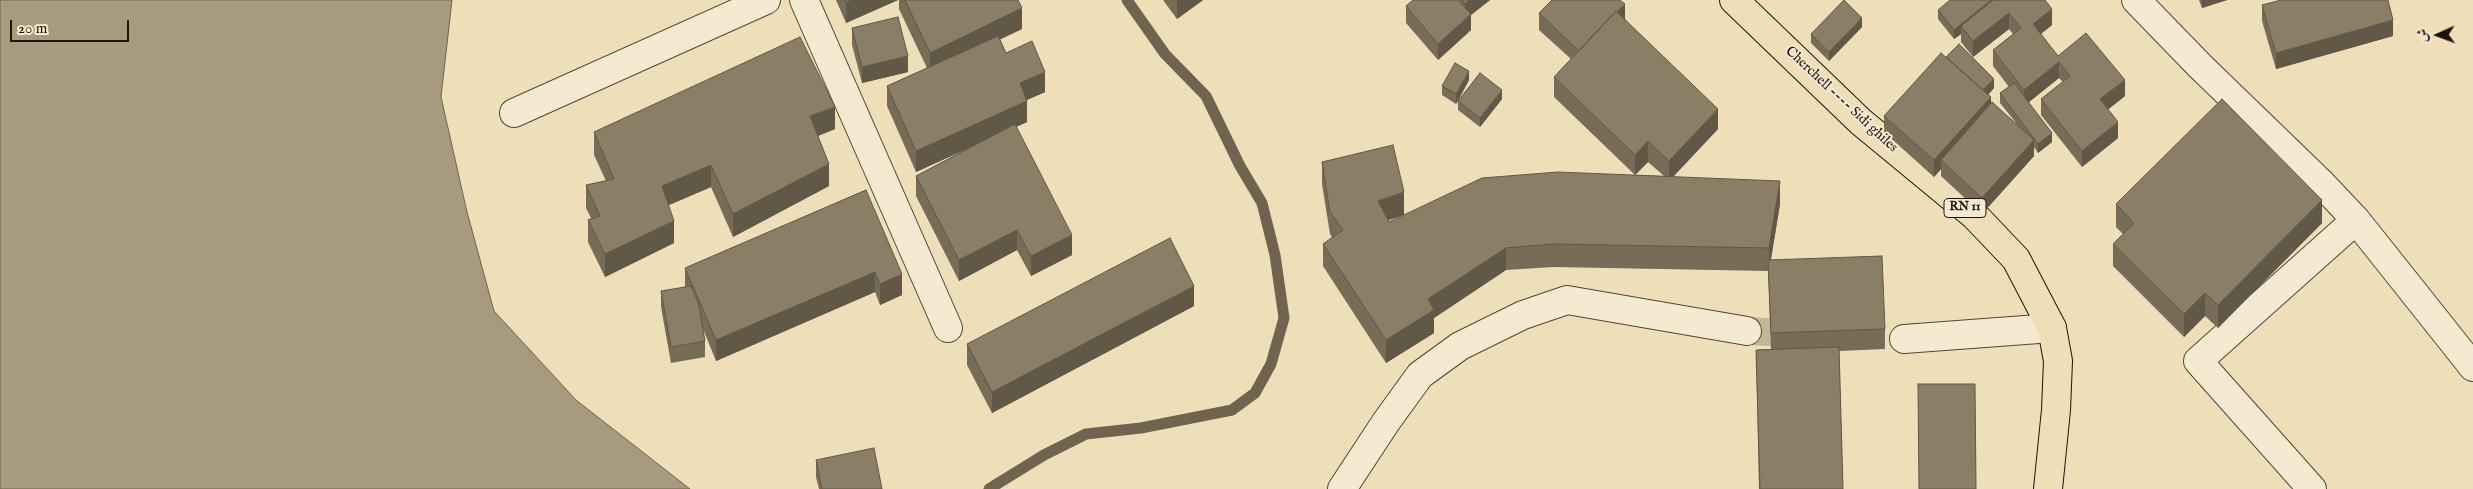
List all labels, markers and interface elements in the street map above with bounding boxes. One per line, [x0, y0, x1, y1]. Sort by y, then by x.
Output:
scale bar [12, 10, 131, 42]
north arrow [2413, 10, 2463, 60]
text: 20 m [18, 19, 47, 38]
text: ش [2414, 28, 2432, 43]
street label: Cherchell ---- Sidi ghiles [1781, 44, 1901, 156]
road number: RN 11 [1944, 198, 1986, 218]

